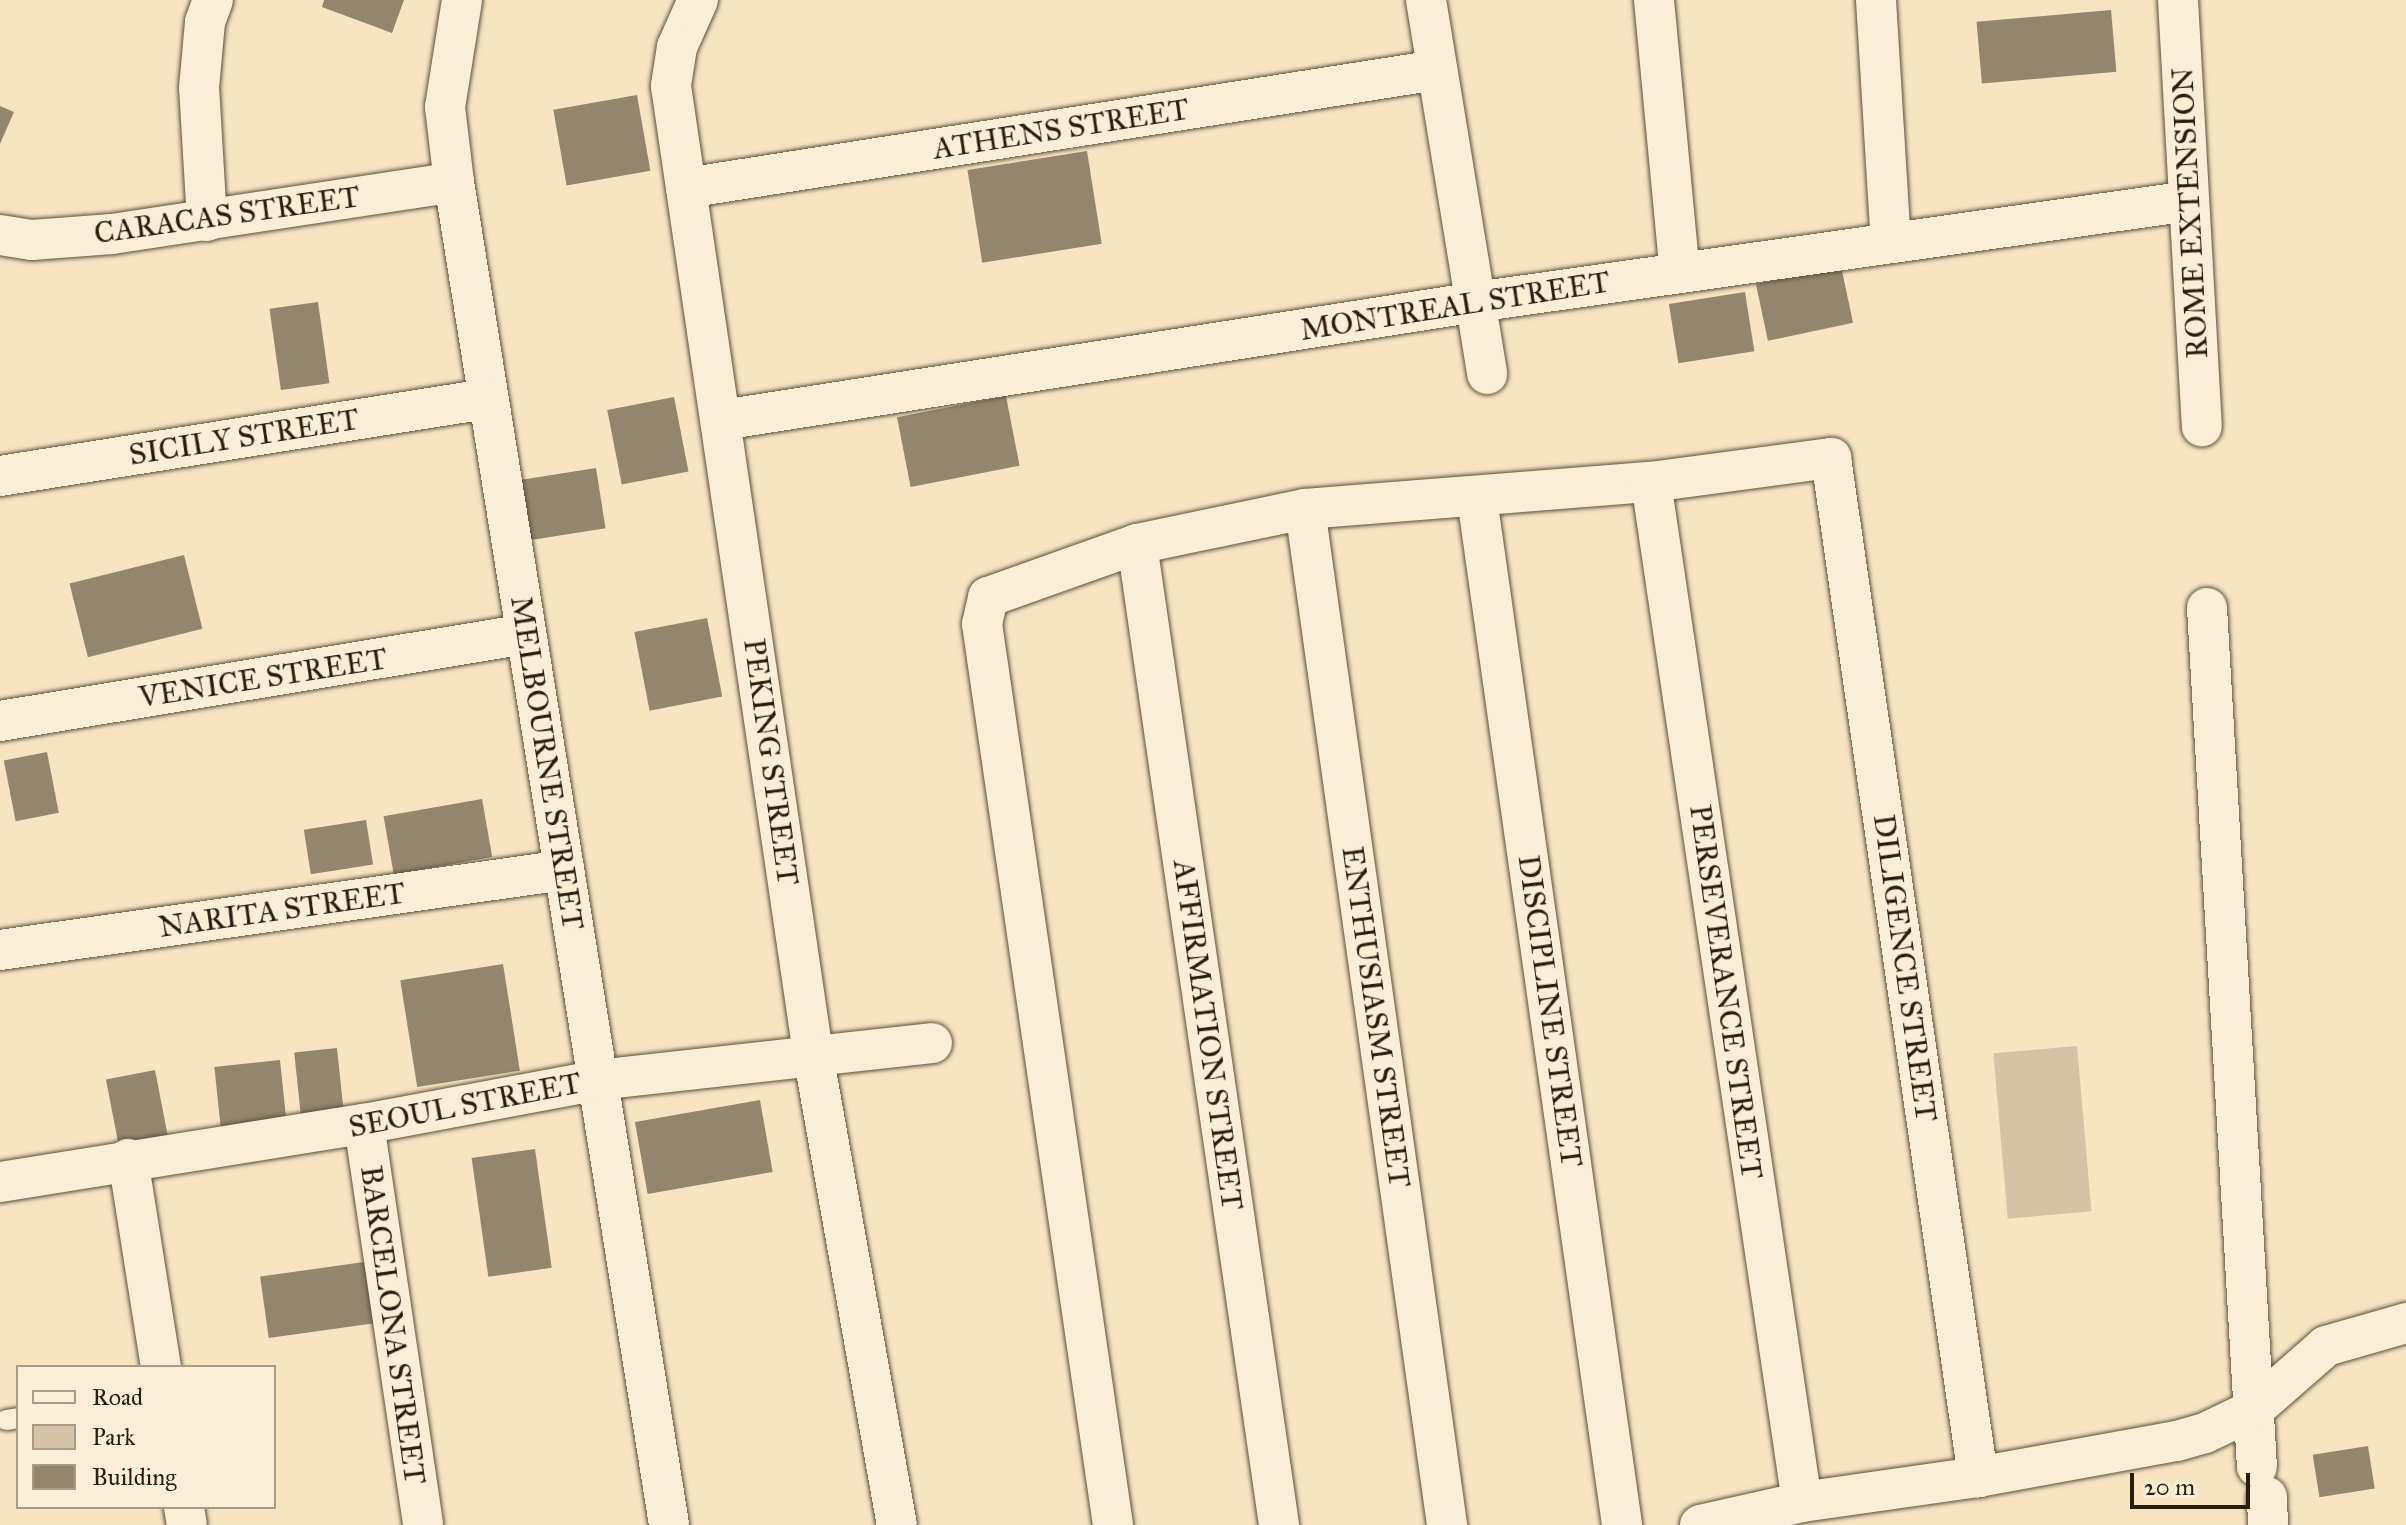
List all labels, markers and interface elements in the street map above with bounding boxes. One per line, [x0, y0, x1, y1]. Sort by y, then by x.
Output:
street label: ROME EXTENSION [2164, 66, 2216, 360]
street label: ATHENS STREET [930, 91, 1192, 167]
street label: CARACAS STREET [92, 179, 362, 251]
street label: MONTREAL STREET [1298, 264, 1612, 348]
street label: SICILY STREET [126, 401, 362, 473]
street label: MELBOURNE STREET [503, 593, 591, 933]
street label: PEKING STREET [736, 636, 806, 888]
street label: VENICE STREET [136, 641, 390, 715]
street label: PERSEVERANCE STREET [1682, 802, 1770, 1182]
street label: DILIGENCE STREET [1866, 812, 1944, 1124]
street label: ENTHUSIASM STREET [1334, 844, 1418, 1190]
street label: DISCIPLINE STREET [1510, 853, 1590, 1169]
street label: AFFIRMATION STREET [1166, 857, 1250, 1213]
street label: NARITA STREET [156, 875, 408, 945]
street label: SEOUL STREET [346, 1065, 584, 1145]
street label: BARCELONA STREET [353, 1163, 433, 1487]
legend [16, 1365, 276, 1509]
text: Road [92, 1382, 143, 1412]
text: Park [92, 1422, 135, 1452]
scale bar [2134, 1457, 2254, 1507]
text: Building [92, 1462, 177, 1492]
text: 20 m [2144, 1472, 2195, 1502]

